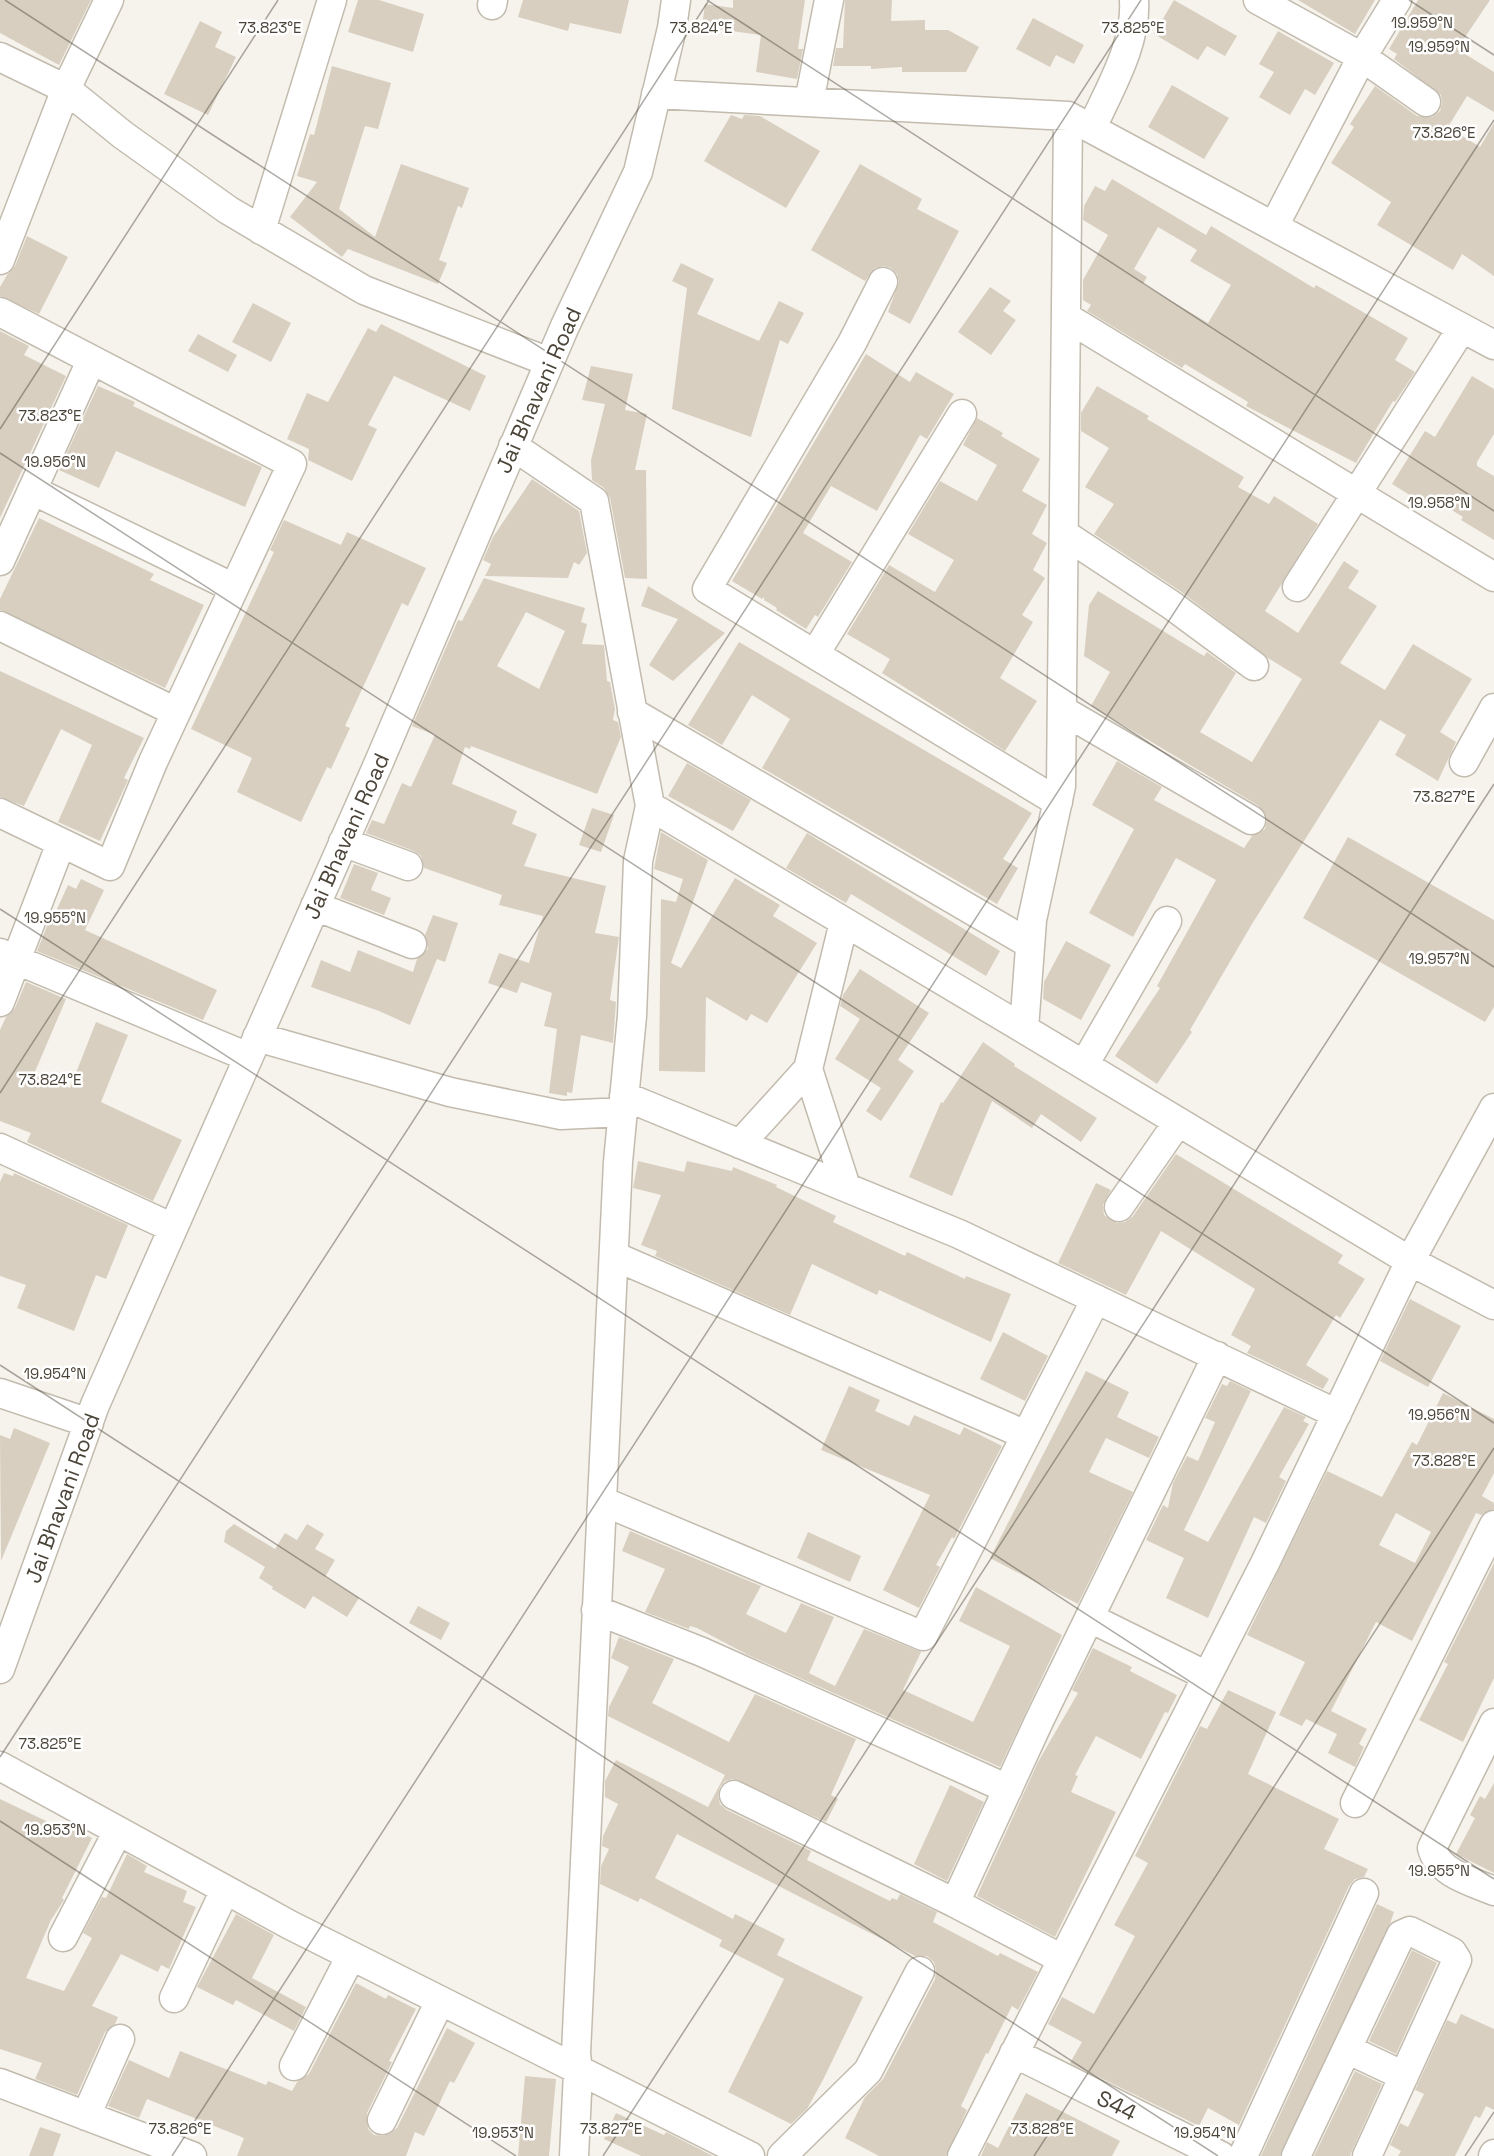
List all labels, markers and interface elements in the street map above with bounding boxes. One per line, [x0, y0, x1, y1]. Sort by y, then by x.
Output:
text: 19.959°N [1391, 13, 1453, 32]
text: 73.823°E [239, 18, 301, 37]
text: 73.824°E [670, 18, 732, 37]
text: 73.825°E [1102, 18, 1164, 37]
text: 19.959°N [1408, 37, 1470, 56]
text: 73.826°E [1412, 123, 1476, 142]
street label: Jai Bhavani Road [489, 303, 587, 477]
text: 73.823°E [19, 406, 81, 425]
text: 19.956°N [24, 452, 86, 471]
text: 19.958°N [1408, 493, 1470, 512]
street label: Jai Bhavani Road [297, 749, 395, 923]
text: 73.827°E [1413, 787, 1475, 806]
text: 19.955°N [24, 908, 86, 927]
text: 19.957°N [1408, 949, 1470, 968]
text: 73.824°E [19, 1070, 81, 1089]
text: 19.954°N [24, 1364, 86, 1383]
text: 19.956°N [1408, 1405, 1470, 1424]
street label: Jai Bhavani Road [18, 1409, 106, 1587]
text: 73.828°E [1412, 1451, 1476, 1470]
text: 73.825°E [19, 1734, 81, 1753]
text: 19.953°N [24, 1820, 86, 1839]
text: 19.955°N [1408, 1861, 1470, 1880]
street label: S44 [1092, 2083, 1142, 2127]
text: 73.826°E [148, 2119, 212, 2138]
text: 73.827°E [580, 2119, 642, 2138]
text: 73.828°E [1010, 2119, 1074, 2138]
text: 19.953°N [472, 2123, 534, 2142]
text: 19.954°N [1174, 2123, 1236, 2142]

